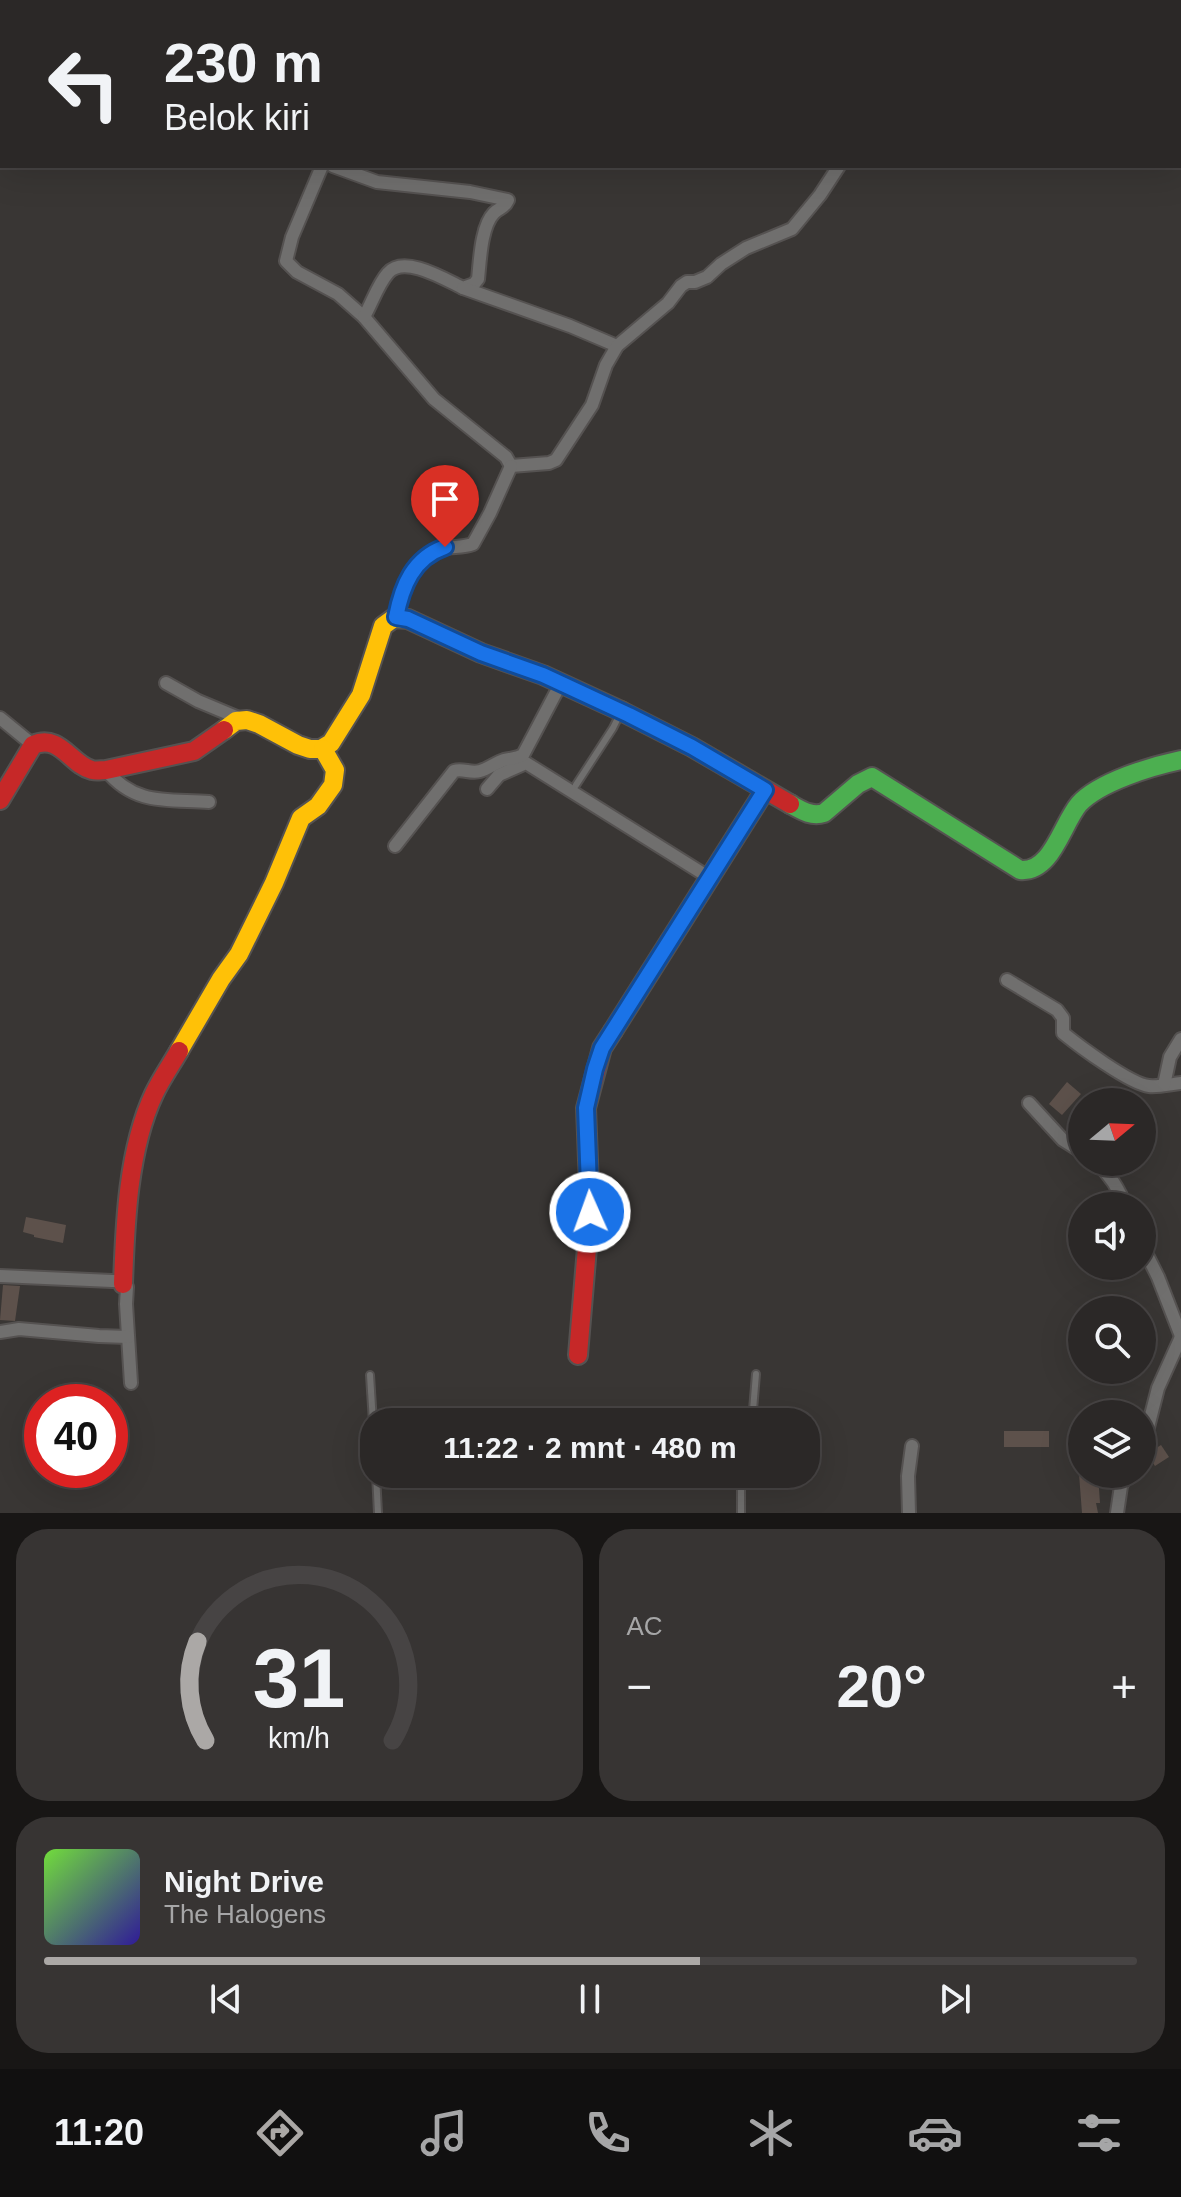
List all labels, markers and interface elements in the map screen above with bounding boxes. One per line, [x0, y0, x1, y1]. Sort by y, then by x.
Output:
text: 230 m [164, 31, 323, 94]
icon: left [32, 32, 136, 136]
text: Belok kiri [164, 97, 310, 138]
pin [411, 465, 479, 547]
icon: arrive [423, 477, 467, 521]
north arrow [1068, 1088, 1156, 1176]
map controls [1068, 1088, 1156, 1488]
position arrow [548, 1170, 632, 1254]
button: sound [1068, 1192, 1156, 1280]
button: search [1068, 1296, 1156, 1384]
speed limit sign: 40 [24, 1384, 128, 1488]
button: layers [1068, 1400, 1156, 1488]
text: 11:22 · 2 mnt · 480 m [443, 1431, 737, 1464]
text: AC [627, 1611, 663, 1641]
text: 31 [253, 1632, 346, 1725]
text: 20° [836, 1653, 927, 1720]
text: − [627, 1662, 652, 1711]
text: + [1111, 1662, 1137, 1711]
text: km/h [268, 1722, 330, 1754]
text: Night Drive [164, 1865, 324, 1898]
text: The Halogens [164, 1899, 326, 1929]
icon: previous [204, 1977, 248, 2021]
icon: pause [568, 1977, 612, 2021]
icon: next [933, 1977, 977, 2021]
icon: directions [252, 2105, 308, 2161]
icon: music [416, 2105, 472, 2161]
icon: phone [580, 2105, 636, 2161]
icon: climate [743, 2105, 799, 2161]
icon: car [907, 2105, 963, 2161]
icon: filters [1071, 2105, 1127, 2161]
text: 11:20 [54, 2112, 144, 2153]

